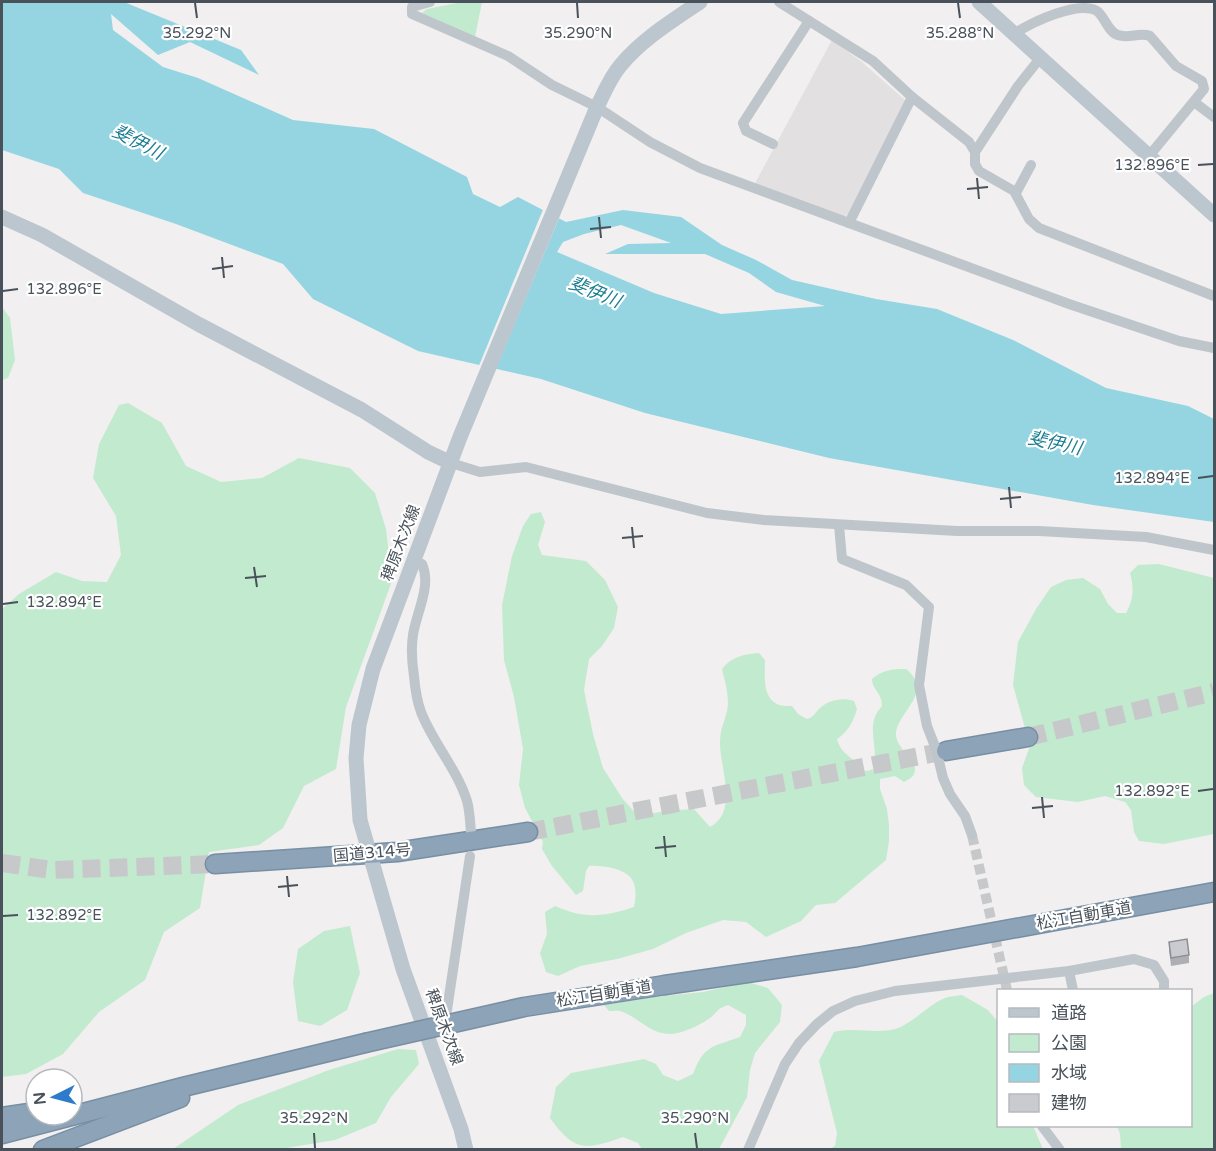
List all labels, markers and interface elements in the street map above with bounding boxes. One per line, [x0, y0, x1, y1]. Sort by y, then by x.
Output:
text: 35.292°N [163, 24, 231, 42]
text: 35.290°N [544, 24, 612, 42]
text: 35.288°N [926, 24, 994, 42]
water label: 斐伊川 [109, 120, 169, 165]
text: 132.896°E [1114, 156, 1190, 174]
water label: 斐伊川 [566, 272, 626, 313]
text: 132.896°E [26, 280, 102, 298]
water label: 斐伊川 [1026, 427, 1086, 460]
text: 132.894°E [1114, 469, 1190, 487]
street label: 稗原木次線 [377, 502, 425, 584]
text: 132.894°E [26, 593, 102, 611]
text: 132.892°E [1114, 782, 1190, 800]
street label: 国道314号 [332, 840, 412, 866]
street label: 松江自動車道 [1035, 898, 1133, 934]
text: 132.892°E [26, 906, 102, 924]
street label: 松江自動車道 [555, 977, 653, 1011]
street label: 稗原木次線 [421, 986, 467, 1068]
legend [997, 989, 1192, 1127]
text: 道路 [1051, 1002, 1087, 1024]
text: 公園 [1051, 1032, 1087, 1054]
text: 水域 [1051, 1062, 1087, 1084]
north arrow [24, 1067, 84, 1127]
text: N [29, 1091, 51, 1106]
text: 建物 [1051, 1092, 1087, 1114]
text: 35.292°N [280, 1109, 348, 1127]
text: 35.290°N [661, 1109, 729, 1127]

